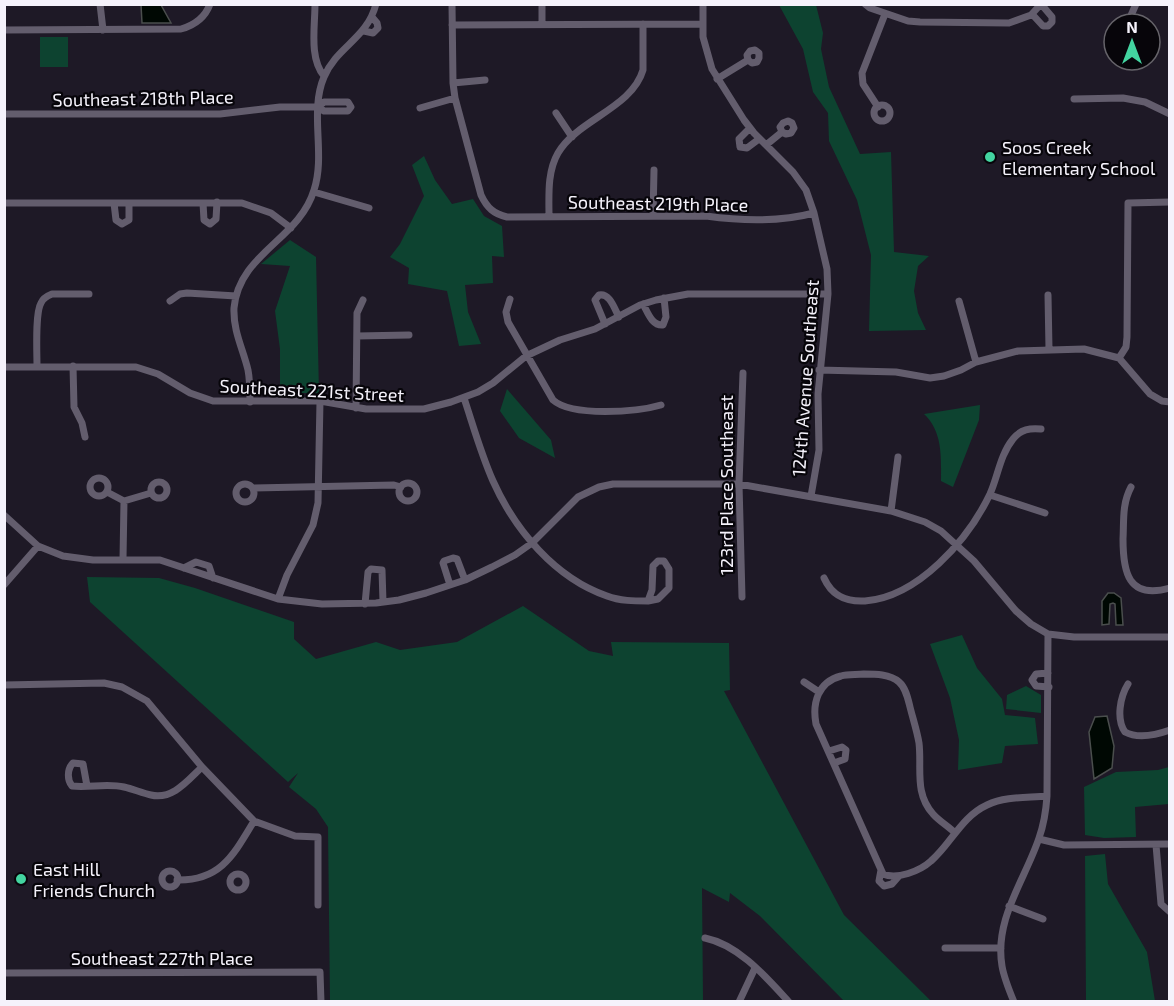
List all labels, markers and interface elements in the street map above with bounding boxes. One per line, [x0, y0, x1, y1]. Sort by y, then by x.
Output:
north arrow [1102, 12, 1162, 72]
text: N [1126, 17, 1138, 36]
street label: Southeast 218th Place [52, 85, 234, 111]
place label: Soos Creek Elementary School [1002, 136, 1156, 179]
marker: Soos Creek Elementary School [983, 150, 997, 164]
street label: Southeast 219th Place [568, 190, 748, 216]
street label: 124th Avenue Southeast [787, 279, 823, 477]
street label: Southeast 221st Street [219, 374, 405, 406]
street label: 123rd Place Southeast [715, 395, 737, 575]
place label: East Hill Friends Church [33, 858, 155, 901]
marker: East Hill Friends Church [14, 872, 28, 886]
street label: Southeast 227th Place [71, 947, 253, 969]

